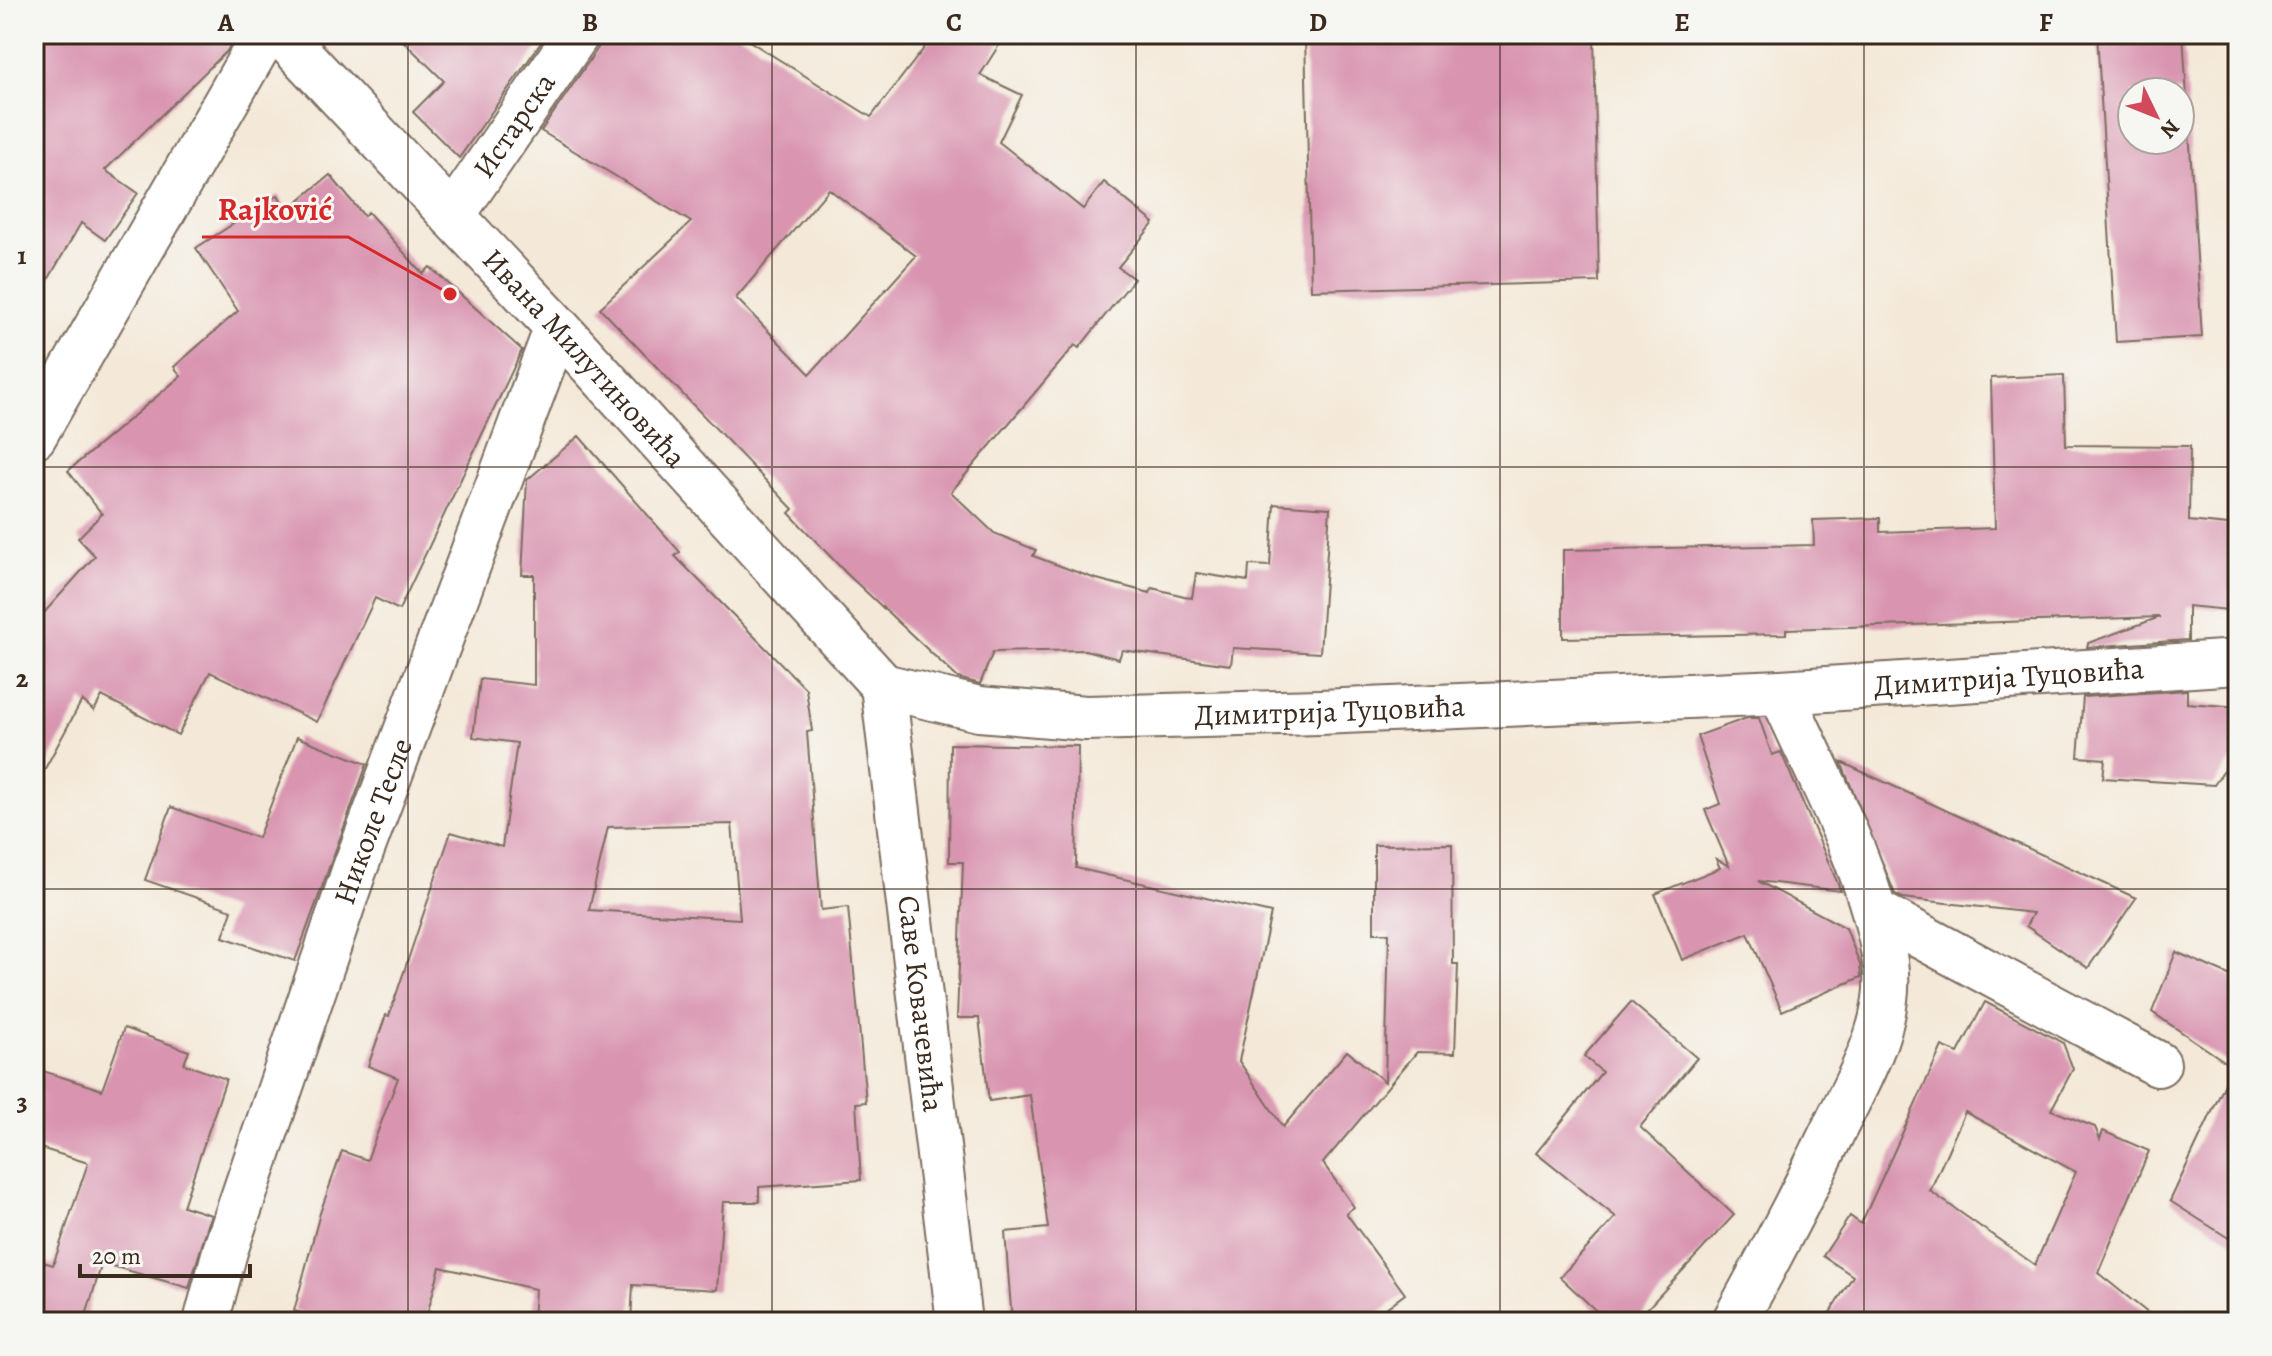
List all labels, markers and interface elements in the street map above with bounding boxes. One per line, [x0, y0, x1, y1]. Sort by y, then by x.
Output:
text: A [217, 5, 235, 40]
text: B [582, 5, 598, 40]
text: C [946, 5, 962, 40]
text: D [1309, 5, 1327, 40]
text: E [1674, 5, 1690, 40]
text: F [2039, 5, 2053, 40]
street label: Истарска [464, 65, 565, 186]
north arrow [2116, 76, 2196, 156]
text: N [2153, 113, 2186, 145]
callout: Rajković [202, 181, 348, 237]
text: Rajković [218, 187, 332, 231]
text: 1 [17, 238, 27, 273]
street label: Ивана Милутиновића [473, 240, 695, 476]
street label: Димитрија Туцовића [1873, 648, 2145, 706]
text: 2 [16, 661, 29, 696]
street label: Димитрија Туцовића [1194, 686, 1466, 735]
street label: Николе Тесле [324, 732, 422, 910]
street label: Саве Ковачевића [888, 893, 954, 1114]
text: 3 [16, 1084, 28, 1119]
scale bar [80, 1228, 250, 1278]
text: 20 m [92, 1240, 141, 1272]

